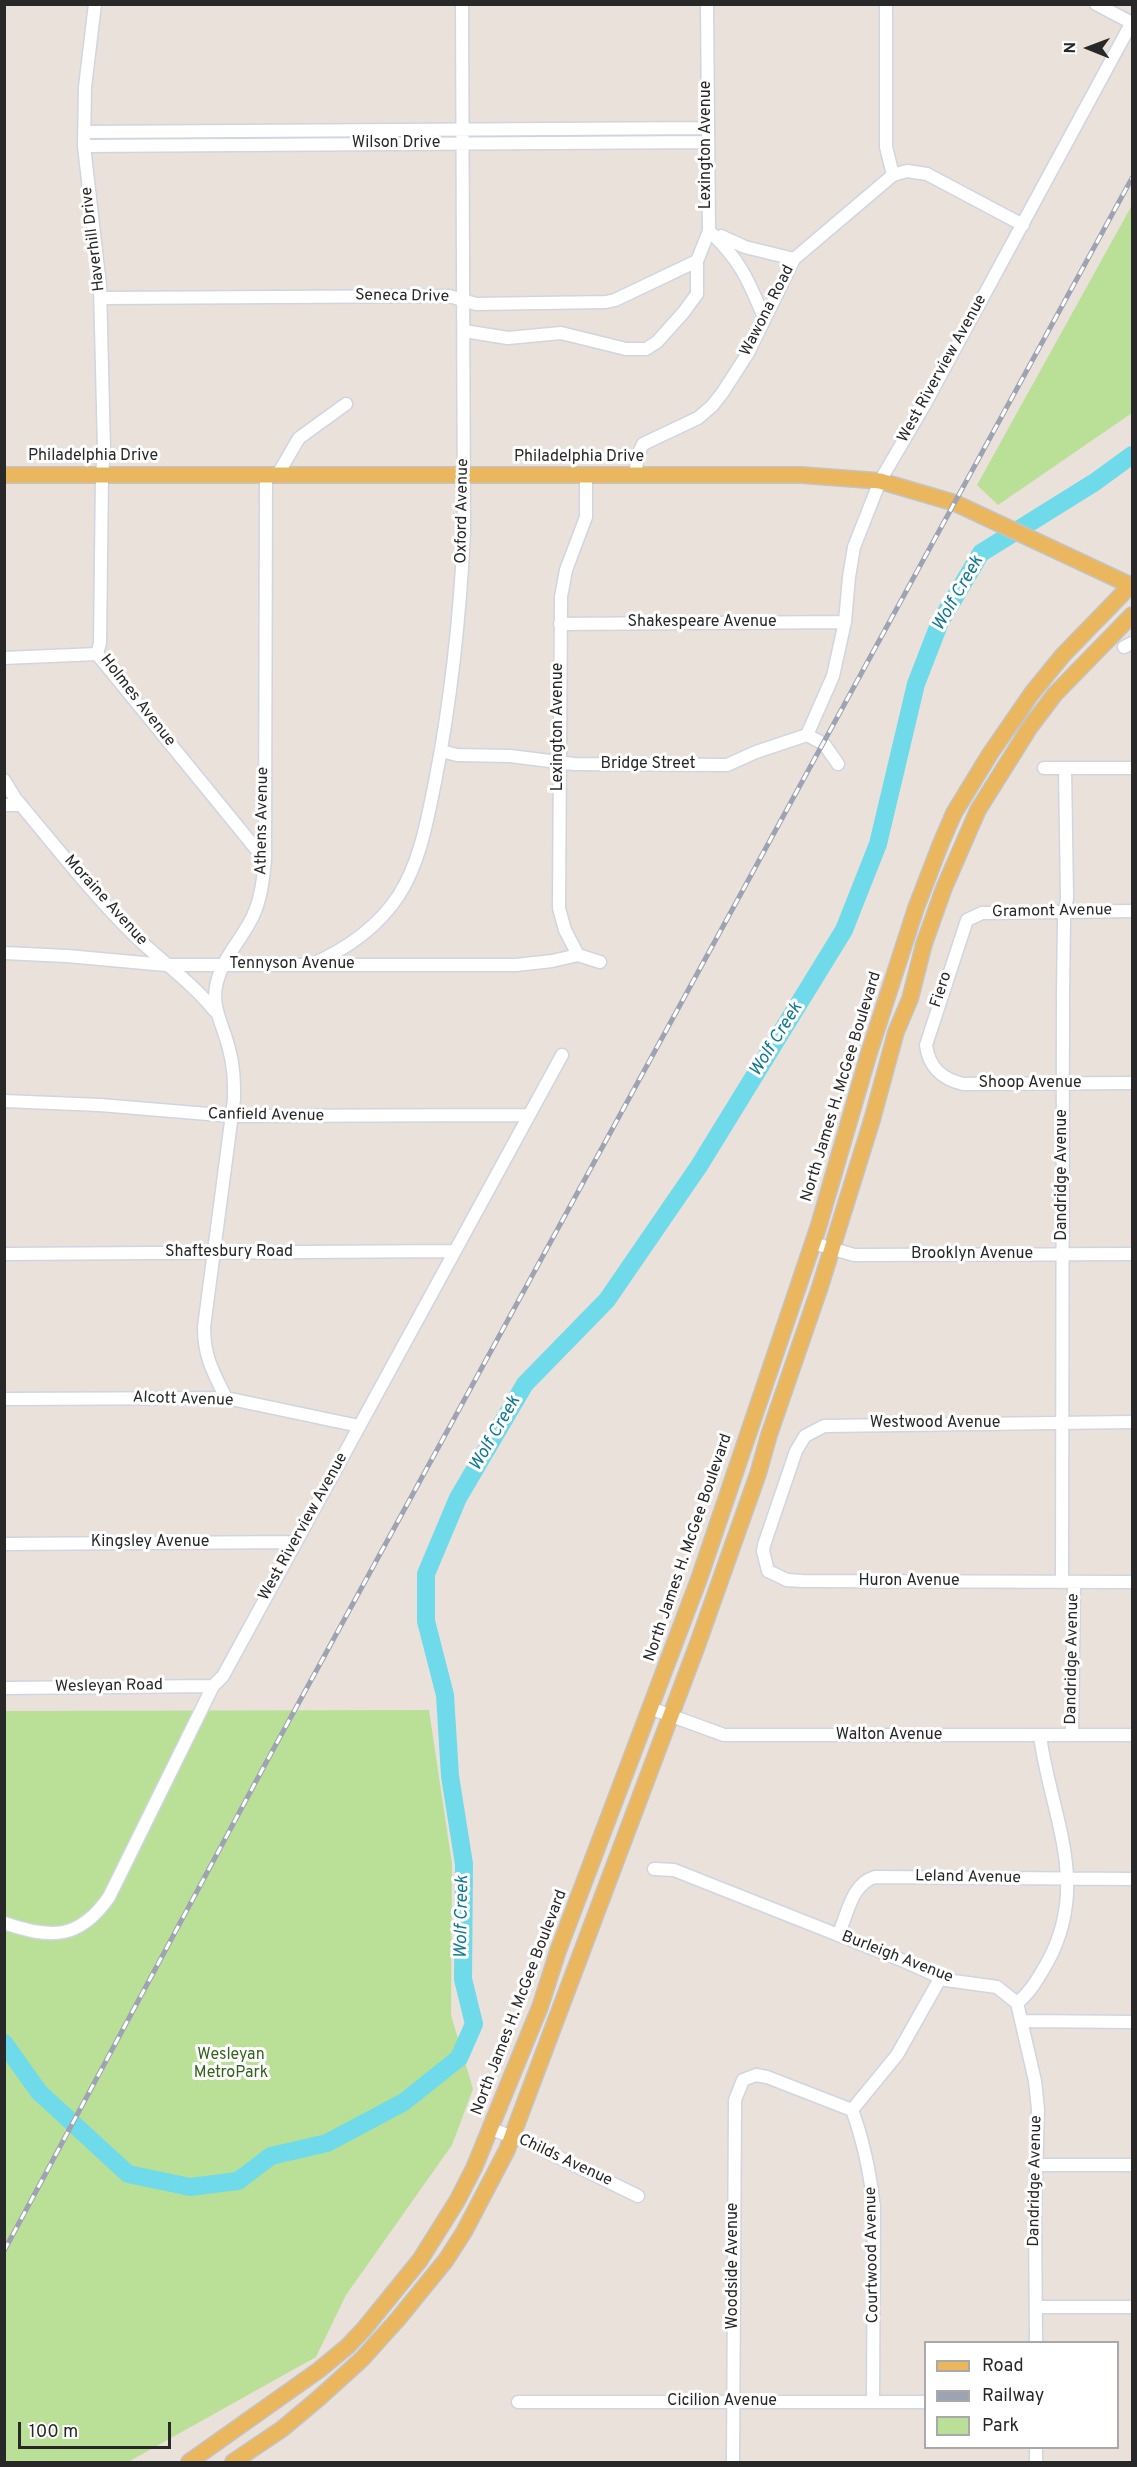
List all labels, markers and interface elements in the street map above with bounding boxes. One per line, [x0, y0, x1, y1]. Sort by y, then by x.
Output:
north arrow [1059, 18, 1119, 78]
text: N [1061, 42, 1081, 54]
street label: Lexington Avenue [697, 81, 717, 209]
street label: Wilson Drive [352, 134, 440, 154]
street label: Haverhill Drive [78, 186, 110, 292]
street label: Wawona Road [737, 262, 799, 360]
street label: Seneca Drive [355, 287, 449, 307]
street label: West Riverview Avenue [894, 292, 992, 446]
street label: Philadelphia Drive [28, 447, 158, 467]
street label: Philadelphia Drive [514, 448, 644, 468]
street label: Oxford Avenue [452, 458, 474, 564]
water label: Wolf Creek [929, 553, 989, 635]
street label: Shakespeare Avenue [627, 613, 777, 633]
street label: Holmes Avenue [95, 651, 179, 751]
street label: Lexington Avenue [549, 663, 569, 791]
street label: Bridge Street [600, 755, 696, 775]
street label: Athens Avenue [252, 767, 274, 875]
street label: Moraine Avenue [59, 852, 151, 950]
street label: Gramont Avenue [992, 901, 1112, 923]
street label: Tennyson Avenue [229, 955, 355, 975]
street label: North James H. McGee Boulevard [798, 970, 886, 1204]
street label: Fiero [927, 970, 957, 1010]
water label: Wolf Creek [746, 999, 808, 1081]
street label: Shoop Avenue [978, 1074, 1082, 1094]
street label: Canfield Avenue [208, 1105, 324, 1127]
street label: Dandridge Avenue [1053, 1109, 1073, 1241]
street label: Shaftesbury Road [165, 1243, 293, 1263]
street label: Brooklyn Avenue [911, 1245, 1033, 1265]
street label: Alcott Avenue [132, 1389, 234, 1411]
water label: Wolf Creek [466, 1393, 526, 1475]
street label: Westwood Avenue [870, 1414, 1000, 1434]
street label: North James H. McGee Boulevard [641, 1432, 737, 1664]
street label: West Riverview Avenue [255, 1450, 353, 1604]
street label: Kingsley Avenue [91, 1533, 209, 1553]
street label: Huron Avenue [858, 1572, 960, 1592]
street label: Dandridge Avenue [1062, 1593, 1084, 1725]
street label: Wesleyan Road [55, 1676, 163, 1698]
street label: Walton Avenue [836, 1726, 942, 1746]
street label: Leland Avenue [915, 1867, 1021, 1889]
water label: Wolf Creek [451, 1875, 475, 1959]
street label: North James H. McGee Boulevard [468, 1888, 572, 2118]
street label: Burleigh Avenue [839, 1928, 955, 1988]
park label: Wesleyan MetroPark [194, 2046, 268, 2084]
street label: Dandridge Avenue [1025, 2115, 1047, 2247]
street label: Childs Avenue [515, 2131, 615, 2191]
street label: Courtwood Avenue [862, 2187, 884, 2323]
street label: Woodside Avenue [724, 2203, 744, 2329]
legend [924, 2341, 1119, 2449]
text: Road [982, 2355, 1024, 2378]
text: Railway [982, 2385, 1044, 2408]
street label: Cicilion Avenue [667, 2392, 777, 2412]
scale bar [21, 2410, 174, 2448]
text: Park [982, 2415, 1019, 2438]
text: 100 m [29, 2421, 78, 2444]

